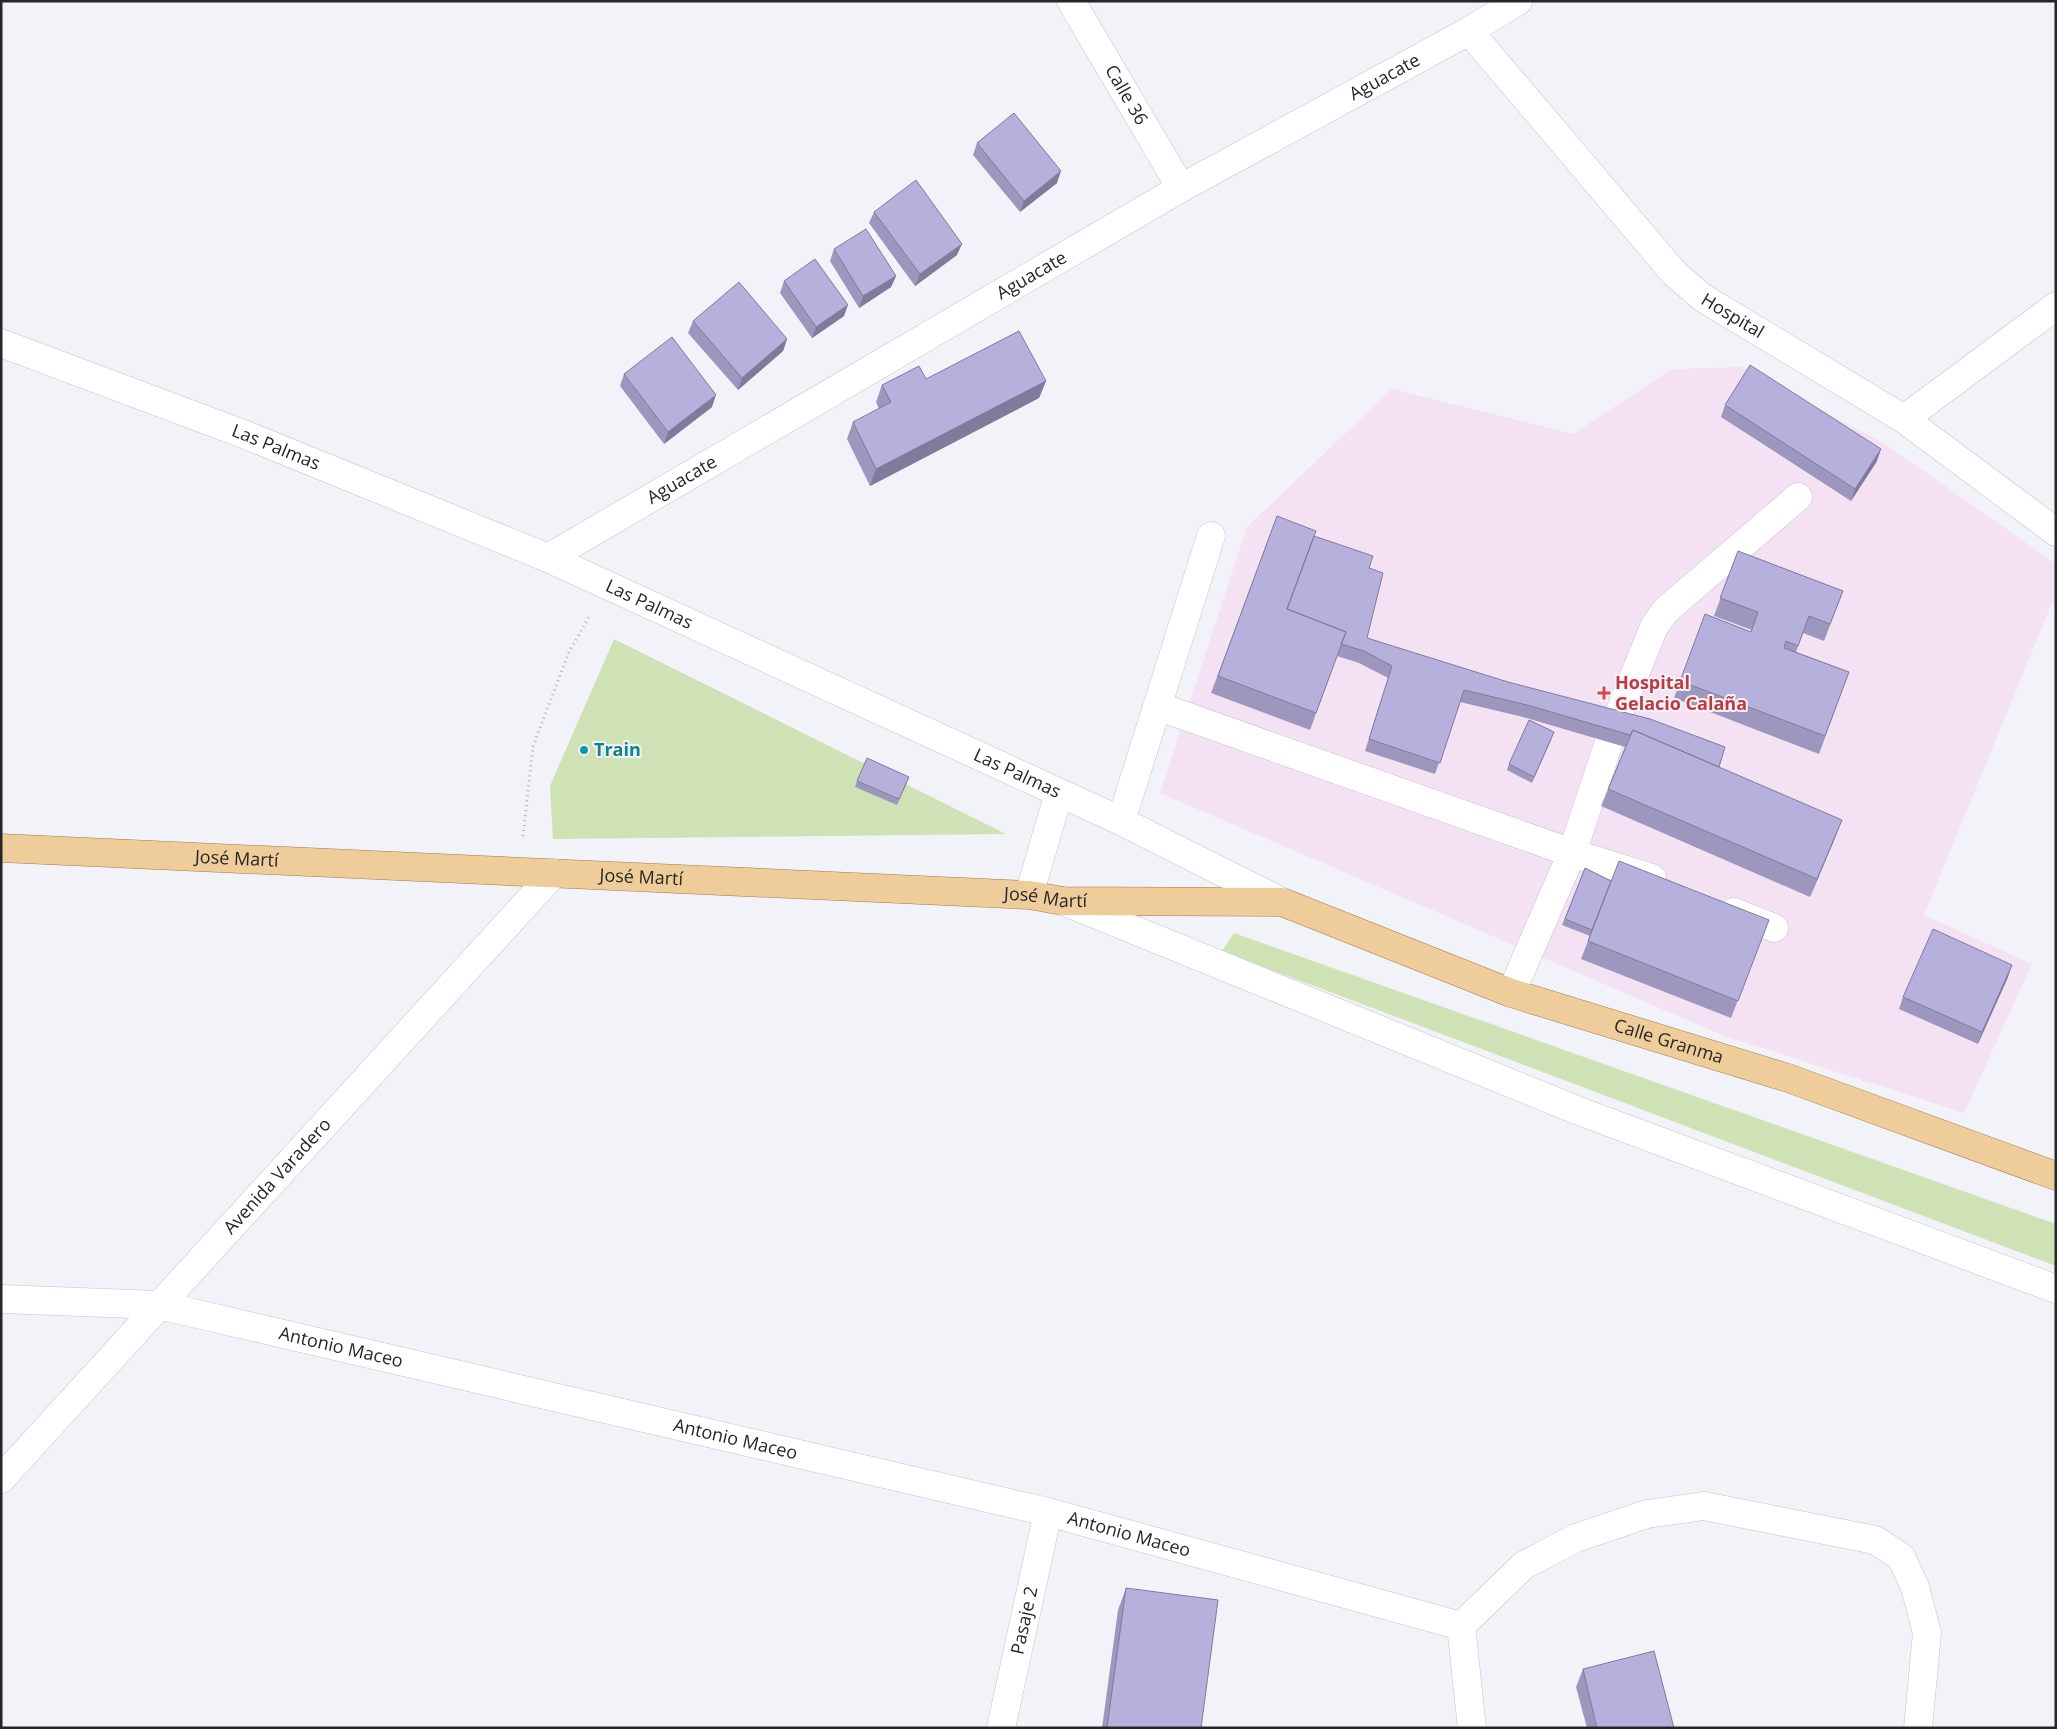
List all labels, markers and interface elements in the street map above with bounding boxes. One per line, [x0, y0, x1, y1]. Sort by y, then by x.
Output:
street label: Aguacate [1344, 47, 1424, 105]
street label: Calle 36 [1100, 60, 1154, 129]
street label: Aguacate [991, 245, 1070, 304]
street label: Hospital [1697, 287, 1769, 343]
street label: Las Palmas [229, 418, 324, 475]
street label: Aguacate [642, 449, 721, 509]
street label: Las Palmas [602, 573, 697, 634]
place label: Hospital Gelacio Calaña [1615, 670, 1747, 715]
marker: Hospital Gelacio Calaña [1597, 686, 1611, 700]
place label: Train [594, 737, 641, 761]
street label: Las Palmas [970, 742, 1065, 803]
marker: Train [578, 744, 590, 756]
street label: José Martí [193, 844, 280, 872]
street label: José Martí [597, 862, 684, 890]
street label: José Martí [1002, 881, 1088, 912]
street label: Calle Granma [1611, 1012, 1727, 1069]
street label: Avenida Varadero [217, 1112, 336, 1239]
street label: Antonio Maceo [277, 1320, 406, 1372]
street label: Antonio Maceo [671, 1412, 800, 1464]
street label: Antonio Maceo [1065, 1505, 1194, 1562]
street label: Pasaje 2 [1004, 1584, 1042, 1657]

